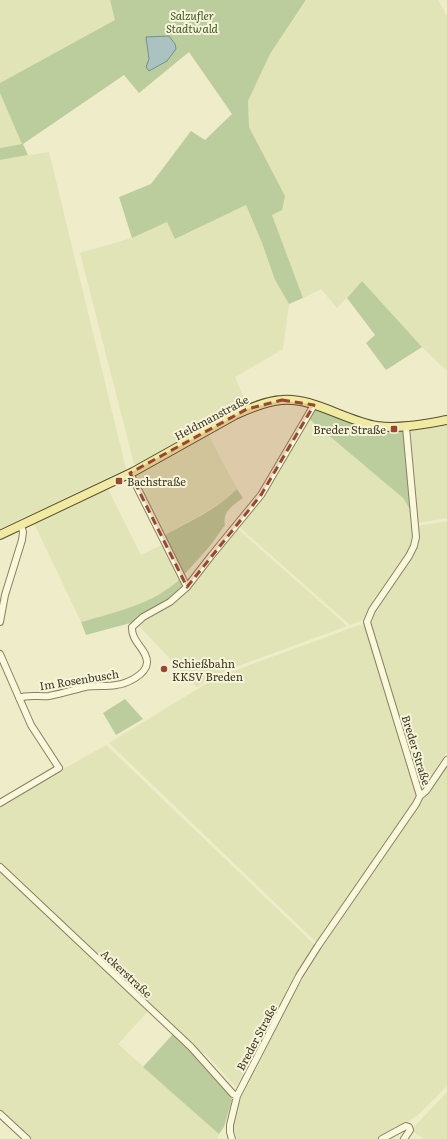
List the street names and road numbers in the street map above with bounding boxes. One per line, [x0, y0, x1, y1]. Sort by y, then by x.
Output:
street label: Heldmanstraße [171, 391, 251, 443]
street label: Im Rosenbusch [38, 665, 120, 693]
street label: Breder Straße [399, 713, 435, 787]
street label: Ackerstraße [98, 945, 156, 1001]
street label: Breder Straße [232, 1001, 280, 1073]

